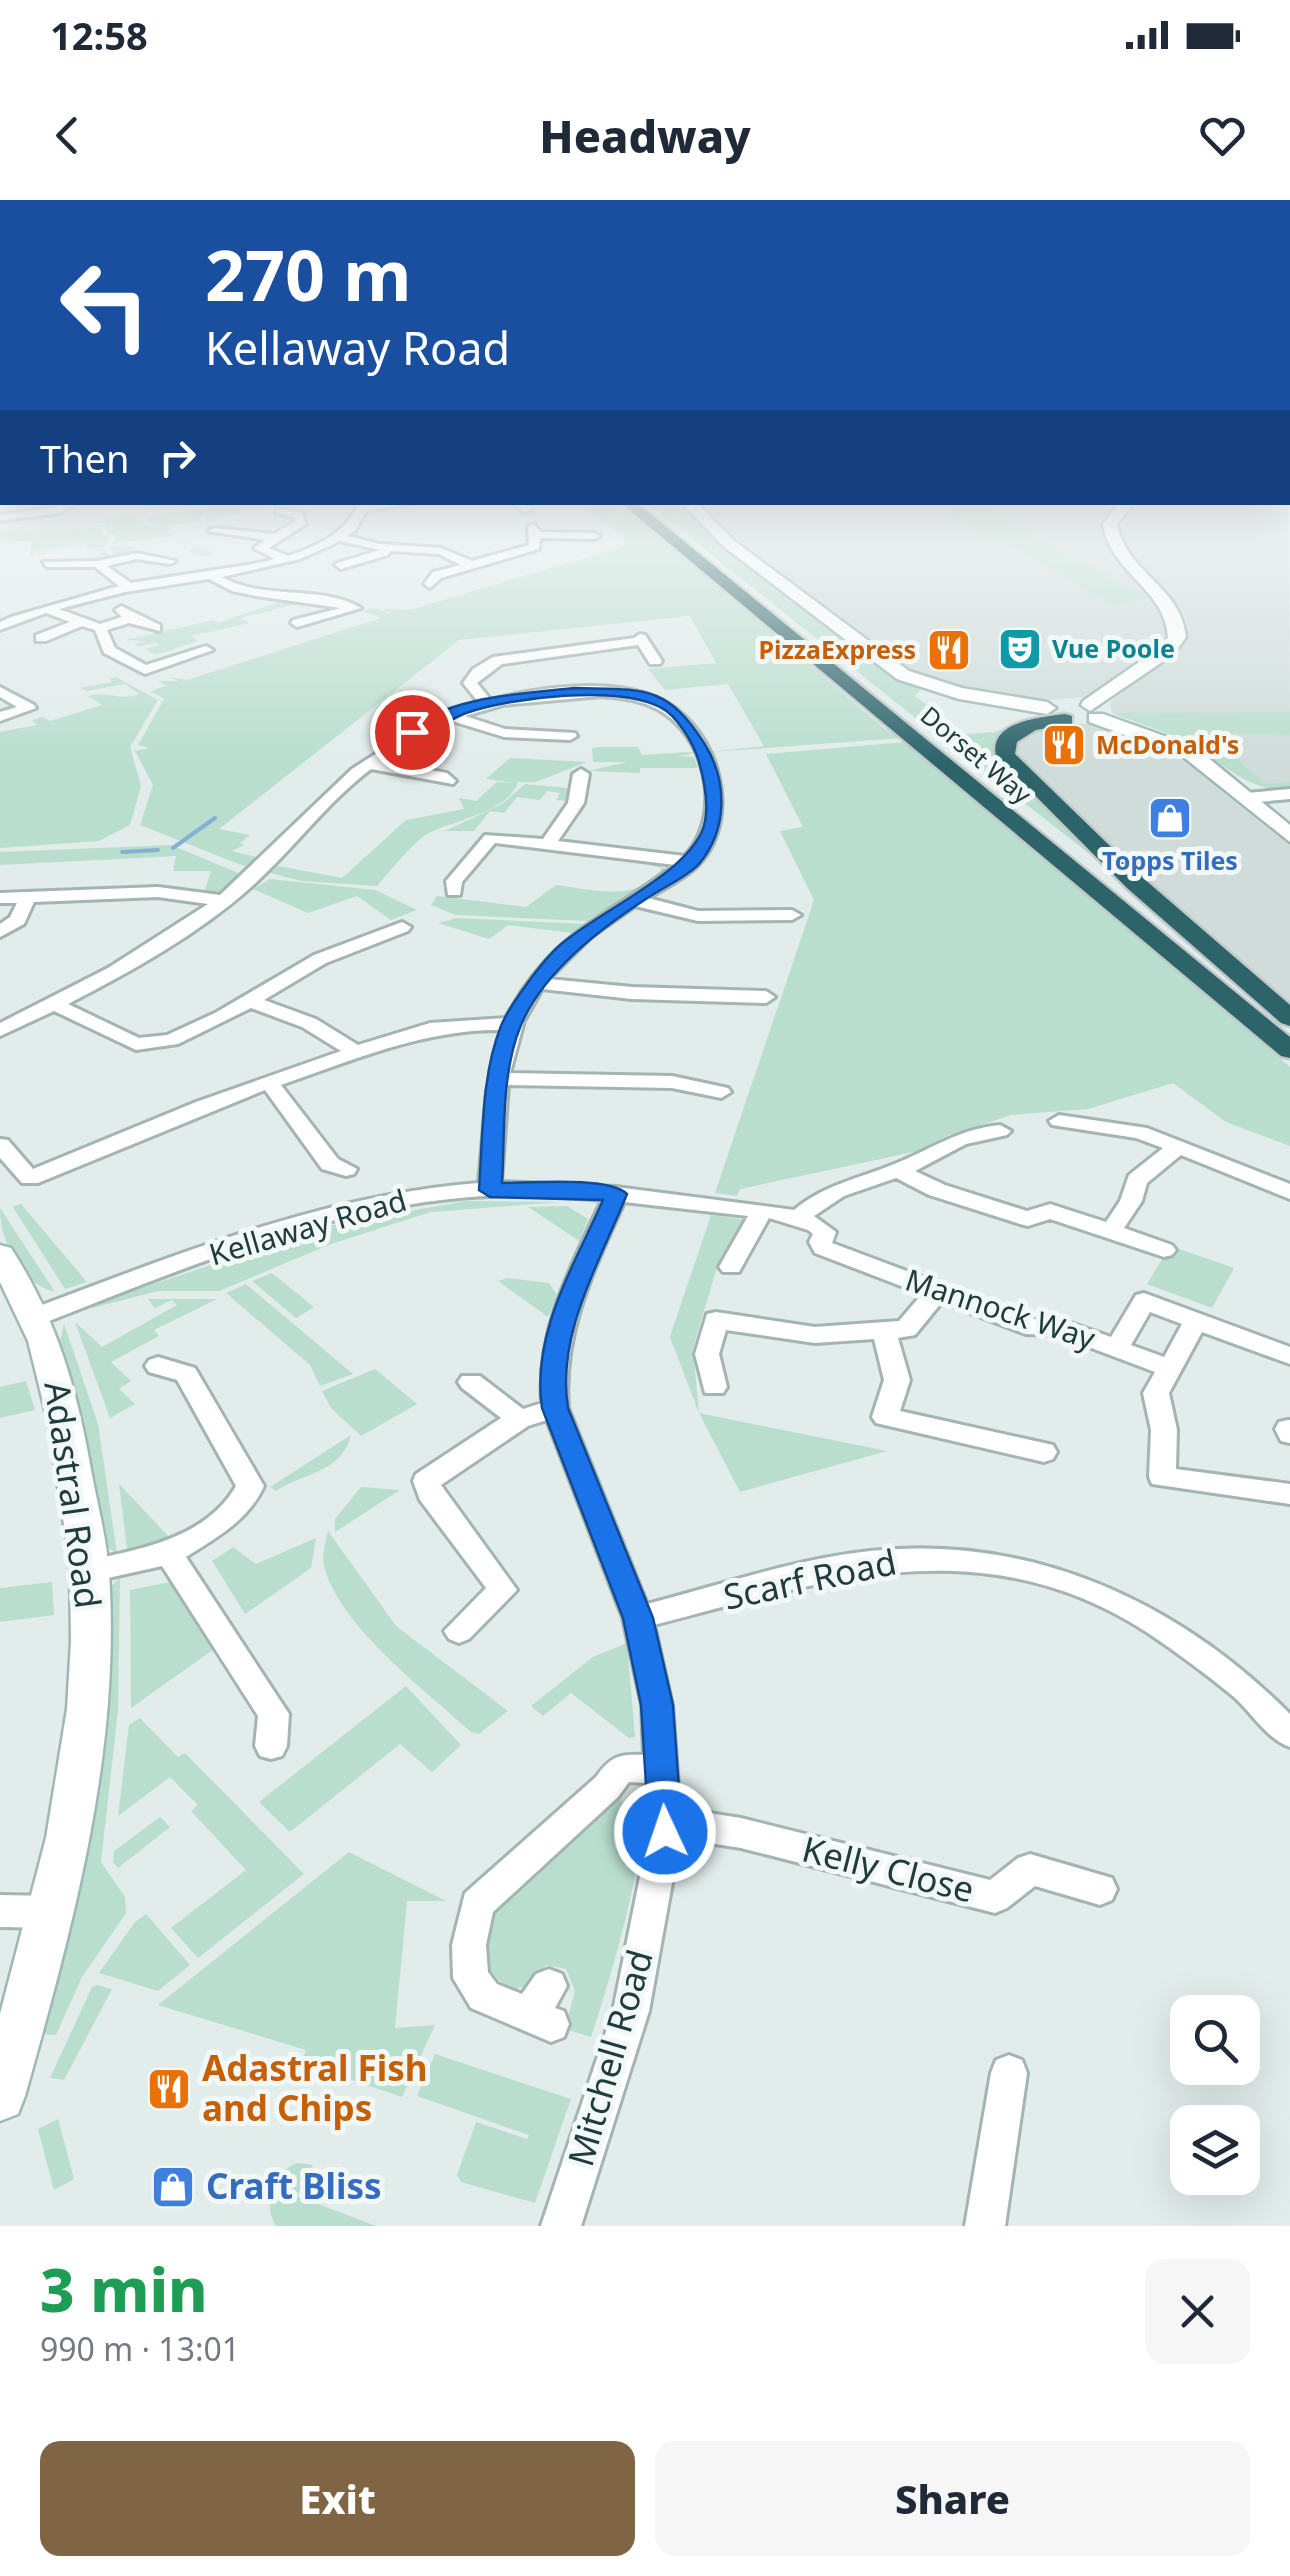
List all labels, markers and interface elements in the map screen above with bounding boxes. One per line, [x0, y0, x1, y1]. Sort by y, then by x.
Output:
text: 12:58 [50, 9, 148, 61]
text: Headway [539, 105, 751, 166]
icon: back [40, 108, 95, 163]
icon: heart [1195, 108, 1250, 163]
text: 270 m [205, 226, 412, 322]
icon: left [40, 240, 170, 370]
text: Kellaway Road [205, 317, 510, 378]
icon: right [150, 430, 205, 485]
text: Then [40, 432, 130, 484]
theatre icon: Vue Poole [997, 626, 1043, 672]
restaurant icon: PizzaExpress [926, 627, 972, 673]
place label: Vue Poole [1052, 631, 1175, 665]
place label: PizzaExpress [758, 632, 916, 666]
pin [370, 690, 455, 775]
street label: Dorset Way [914, 698, 1039, 811]
icon: arrive [385, 705, 440, 760]
restaurant icon: McDonald's [1041, 722, 1087, 768]
place label: McDonald's [1096, 727, 1239, 761]
shop icon: Topps Tiles [1147, 795, 1193, 841]
place label: Topps Tiles [1102, 843, 1238, 877]
street label: Kellaway Road [204, 1179, 411, 1274]
street label: Mannock Way [900, 1259, 1101, 1359]
street label: Adastral Road [34, 1378, 113, 1611]
street label: Scarf Road [719, 1537, 900, 1620]
position arrow [613, 1780, 717, 1884]
street label: Kelly Close [798, 1825, 979, 1913]
street label: Mitchell Road [556, 1944, 663, 2171]
map controls [1170, 1995, 1260, 2195]
button: search [1170, 1995, 1260, 2085]
place label: Adastral Fish and Chips [202, 2044, 428, 2131]
restaurant icon: Adastral Fish and Chips [146, 2066, 192, 2112]
button: layers [1170, 2105, 1260, 2195]
place label: Craft Bliss [206, 2162, 382, 2209]
shop icon: Craft Bliss [150, 2164, 196, 2210]
text: 3 min [40, 2248, 208, 2330]
button: close [1145, 2259, 1250, 2364]
text: 990 m · 13:01 [40, 2327, 240, 2370]
button: Exit [40, 2441, 635, 2556]
button: Share [655, 2441, 1250, 2556]

